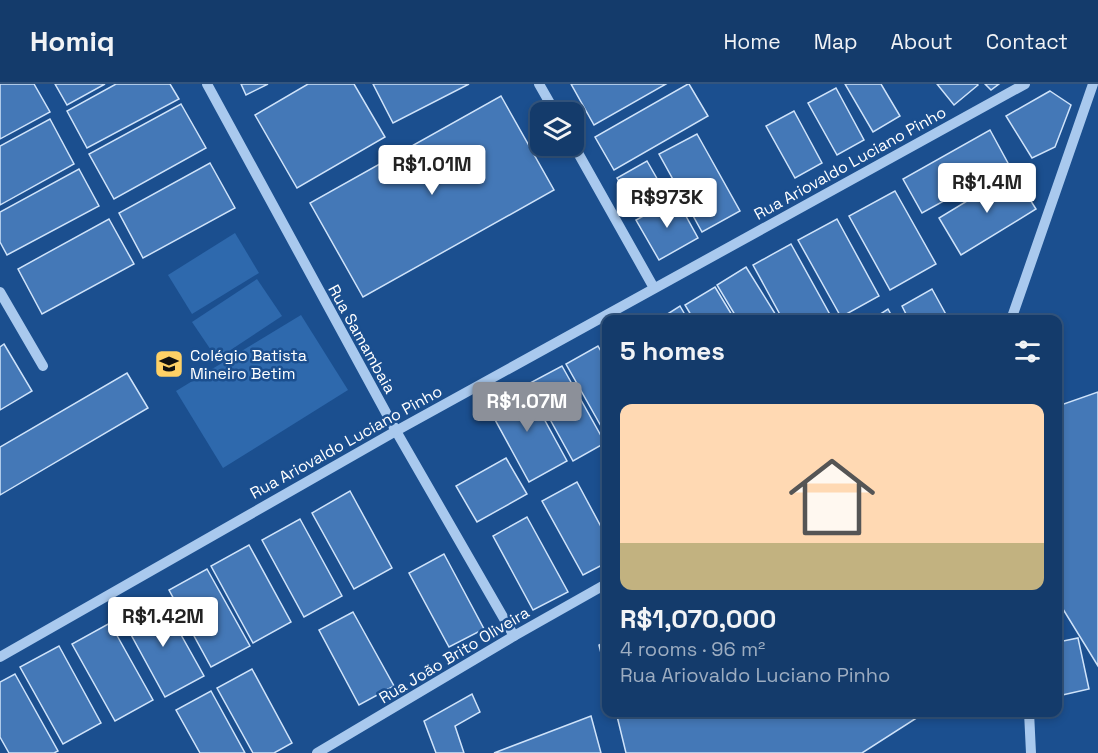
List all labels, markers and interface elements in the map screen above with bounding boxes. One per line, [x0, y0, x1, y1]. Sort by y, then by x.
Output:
text: Homiq [30, 23, 115, 59]
text: Home [723, 28, 781, 55]
text: Map [814, 28, 858, 55]
text: About [891, 28, 953, 55]
text: Contact [986, 28, 1068, 55]
street label: Rua Ariovaldo Luciano Pinho [750, 101, 950, 225]
map controls [530, 102, 584, 156]
button: layers [530, 102, 584, 156]
pin: R$1.01M [377, 145, 487, 196]
text: R$1.01M [392, 151, 472, 177]
pin: R$1.4M [938, 163, 1036, 214]
text: R$1.4M [952, 169, 1022, 195]
pin: R$973K [618, 178, 716, 229]
text: R$973K [631, 184, 703, 210]
street label: Rua Samambaia [323, 281, 401, 397]
text: 5 homes [620, 334, 725, 368]
icon: filters [1011, 335, 1044, 368]
place label: Colégio Batista Mineiro Betim [190, 345, 307, 384]
school or university icon: Colégio Batista Mineiro Betim [153, 348, 185, 380]
street label: Rua Ariovaldo Luciano Pinho [246, 380, 446, 504]
pin: R$1.07M [472, 382, 582, 433]
text: R$1.07M [487, 388, 567, 414]
icon: home [778, 443, 886, 551]
pin: R$1.42M [108, 597, 218, 648]
street label: Rua João Brito Oliveira [375, 602, 533, 708]
text: R$1,070,000 [620, 602, 776, 636]
text: R$1.42M [122, 603, 204, 629]
text: 4 rooms · 96 m² [620, 636, 765, 662]
text: Rua Ariovaldo Luciano Pinho [620, 662, 890, 688]

